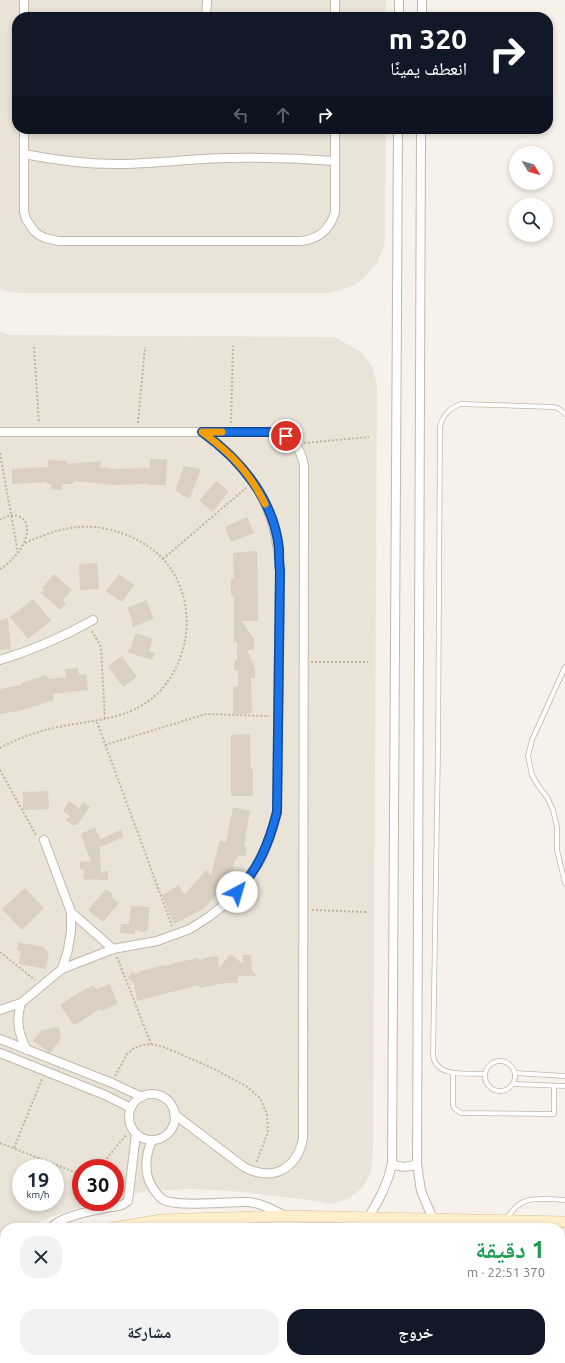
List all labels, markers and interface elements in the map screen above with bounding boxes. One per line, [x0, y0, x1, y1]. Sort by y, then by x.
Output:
text: 320 m [389, 23, 467, 54]
icon: right [481, 28, 533, 80]
text: انعطف يمينًا [390, 58, 467, 78]
icon: left [230, 104, 252, 126]
icon: ahead [272, 104, 294, 126]
icon: right [314, 104, 336, 126]
north arrow [509, 146, 553, 190]
map controls [509, 146, 553, 242]
button: search [509, 198, 553, 242]
pin [269, 419, 303, 453]
icon: arrive [275, 425, 297, 447]
position arrow [216, 871, 258, 913]
speed limit sign: 30 [72, 1159, 124, 1211]
text: 19 [27, 1168, 49, 1191]
text: km/h [26, 1189, 50, 1200]
button: close [20, 1236, 62, 1278]
text: 1 دقيقة [475, 1236, 545, 1263]
text: 370 m · 22:51 [467, 1265, 545, 1279]
button: مشاركة [20, 1309, 279, 1355]
button: خروج [287, 1309, 545, 1355]

